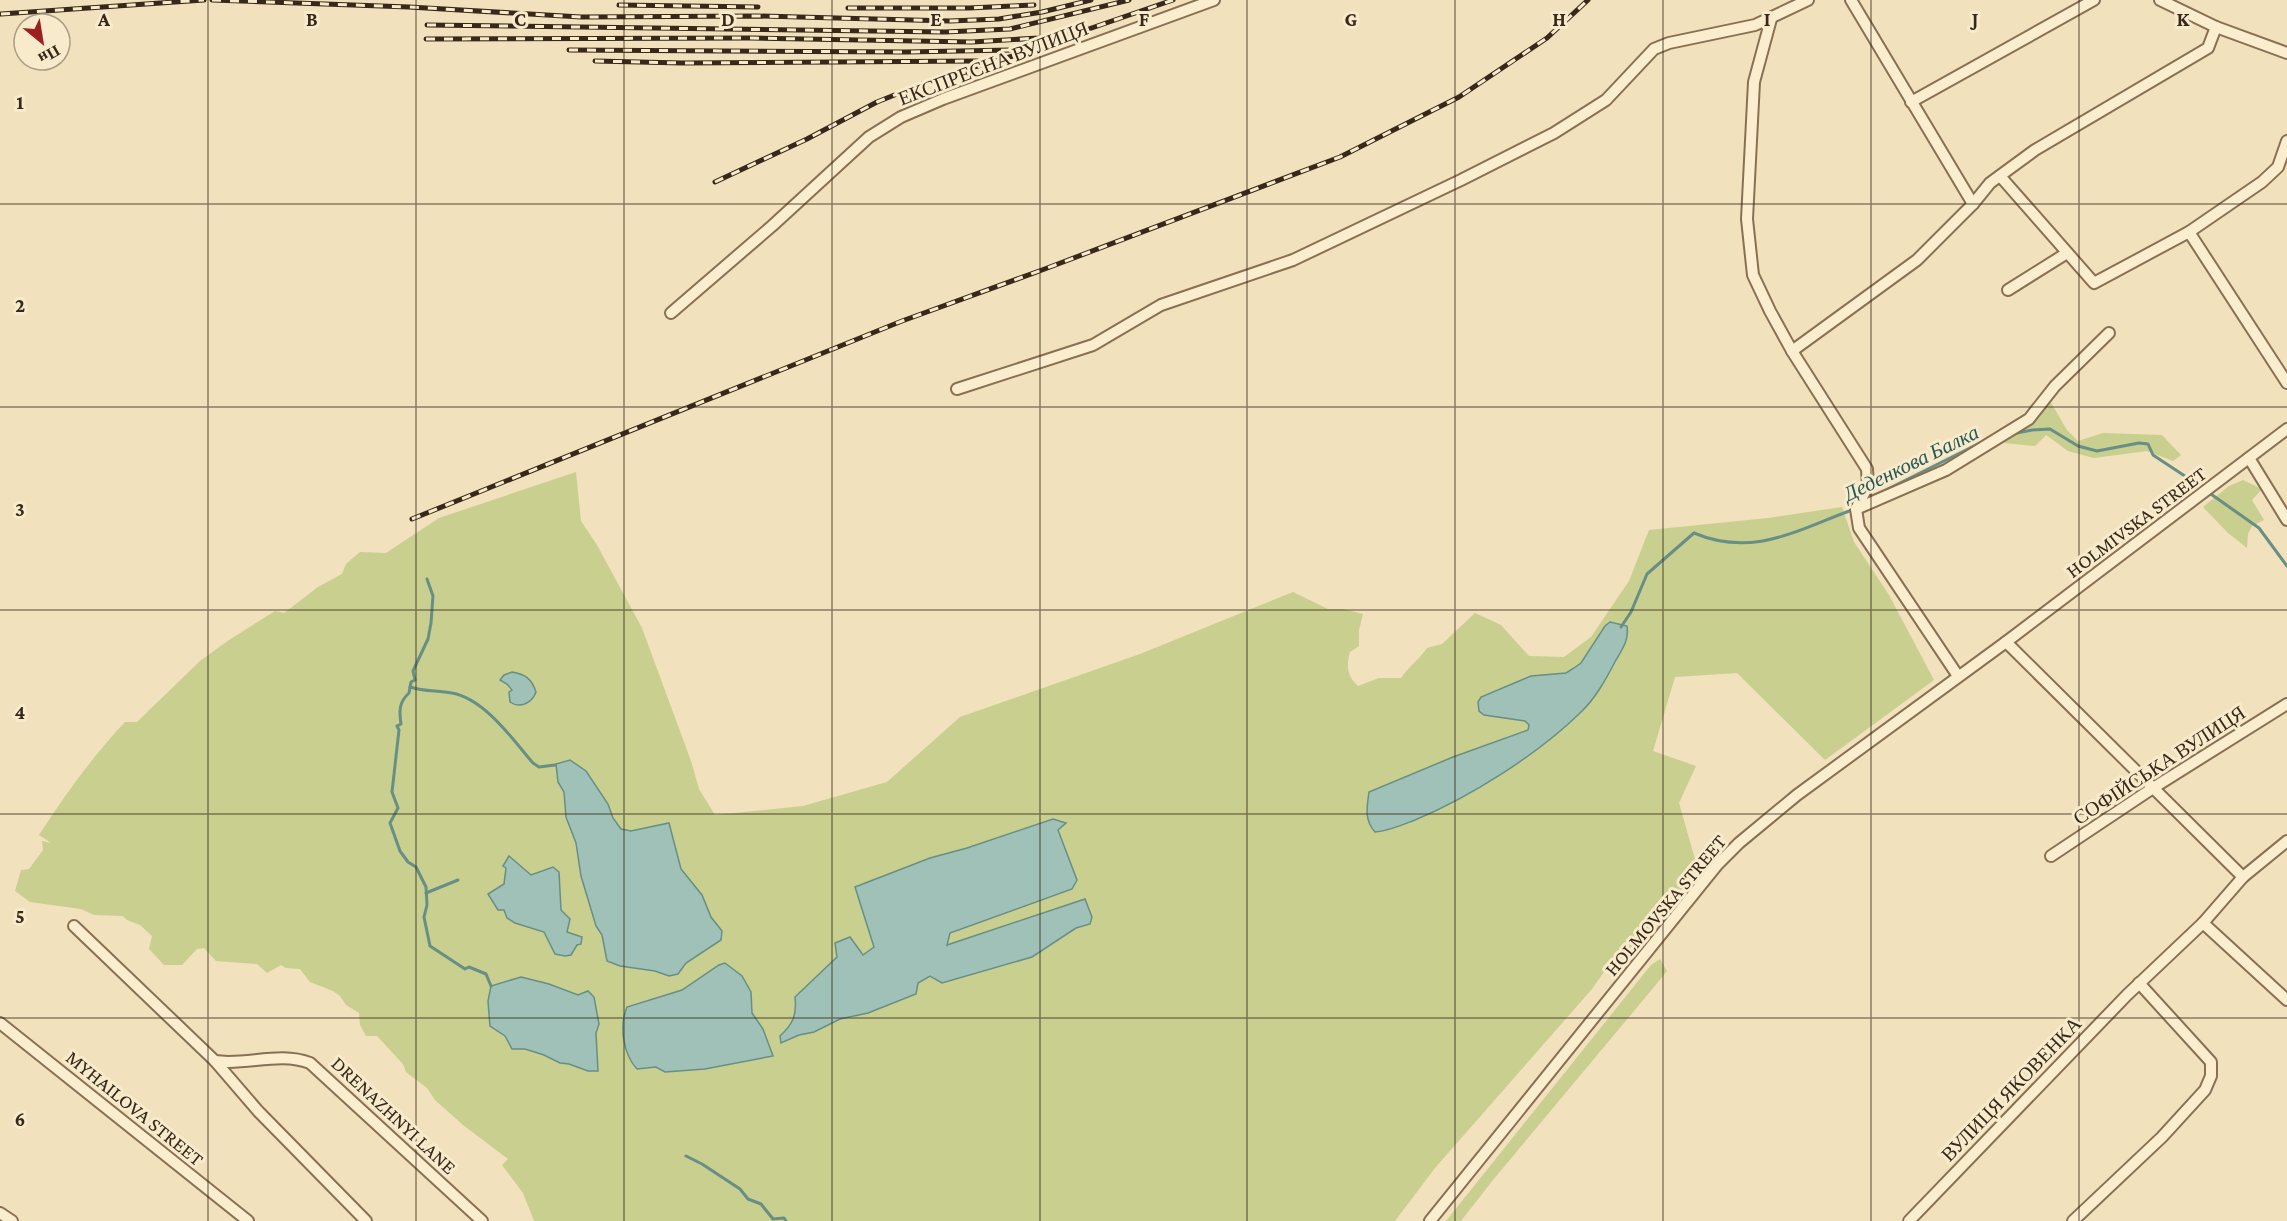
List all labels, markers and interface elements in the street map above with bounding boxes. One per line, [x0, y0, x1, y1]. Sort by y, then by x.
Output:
text: A [97, 8, 111, 30]
text: B [306, 8, 318, 30]
text: C [514, 8, 526, 30]
text: D [721, 8, 735, 30]
text: E [930, 8, 942, 30]
text: F [1139, 8, 1150, 30]
text: G [1345, 8, 1358, 30]
text: H [1552, 8, 1566, 30]
text: I [1764, 8, 1771, 30]
text: J [1970, 8, 1979, 30]
text: K [2177, 8, 2191, 30]
north arrow [12, 12, 72, 72]
street label: ЕКСПРЕСНА ВУЛИЦЯ [895, 17, 1091, 110]
text: Пн [36, 42, 63, 67]
text: 1 [16, 91, 24, 113]
text: 2 [15, 294, 25, 316]
water label: Деденкова Балка [1838, 420, 1983, 507]
street label: HOLMIVSKA STREET [2062, 462, 2211, 582]
text: 3 [15, 498, 25, 520]
text: 4 [15, 701, 26, 723]
street label: СОФІЙСЬКА ВУЛИЦЯ [2069, 701, 2250, 830]
street label: HOLMOVSKA STREET [1600, 830, 1730, 980]
text: 5 [15, 905, 25, 927]
street label: ВУЛИЦЯ ЯКОВЕНКА [1937, 1012, 2087, 1166]
street label: MYHAILOVA STREET [62, 1046, 208, 1170]
street label: DRENAZHNYI LANE [327, 1052, 461, 1178]
text: 6 [15, 1108, 25, 1130]

